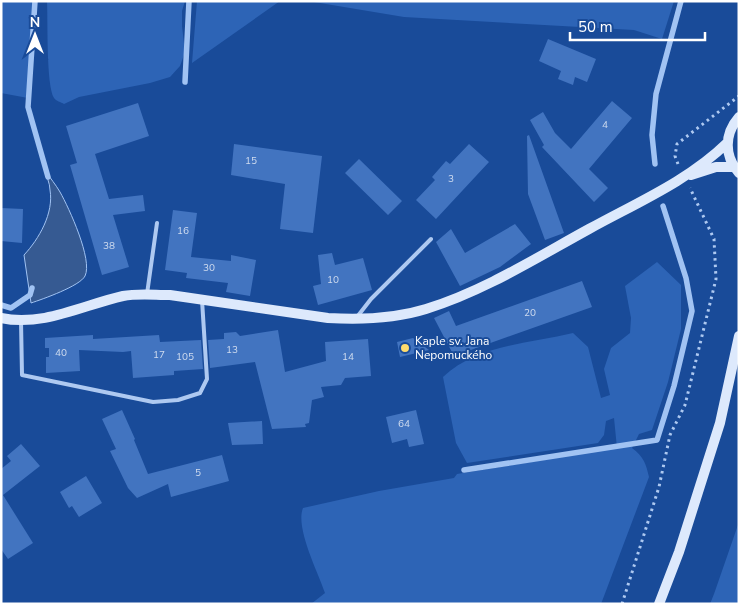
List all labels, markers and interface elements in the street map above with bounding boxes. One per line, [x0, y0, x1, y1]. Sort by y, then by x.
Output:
north arrow [10, 10, 60, 60]
scale bar [570, 10, 705, 42]
text: N [30, 13, 40, 32]
text: 50 m [578, 17, 613, 37]
house number: 4 [602, 118, 608, 132]
house number: 15 [245, 154, 257, 168]
house number: 3 [448, 172, 454, 186]
house number: 16 [177, 224, 189, 238]
house number: 38 [103, 239, 115, 253]
house number: 30 [203, 261, 215, 275]
house number: 10 [327, 273, 339, 287]
house number: 20 [524, 306, 536, 320]
place label: Kaple sv. Jana Nepomuckého [415, 333, 493, 363]
marker: Kaple sv. Jana Nepomuckého [399, 342, 411, 354]
house number: 13 [226, 343, 238, 357]
house number: 40 [55, 346, 67, 360]
house number: 17 [153, 348, 165, 362]
house number: 105 [176, 350, 194, 364]
house number: 14 [342, 350, 354, 364]
house number: 64 [398, 417, 410, 431]
house number: 5 [195, 466, 201, 480]

